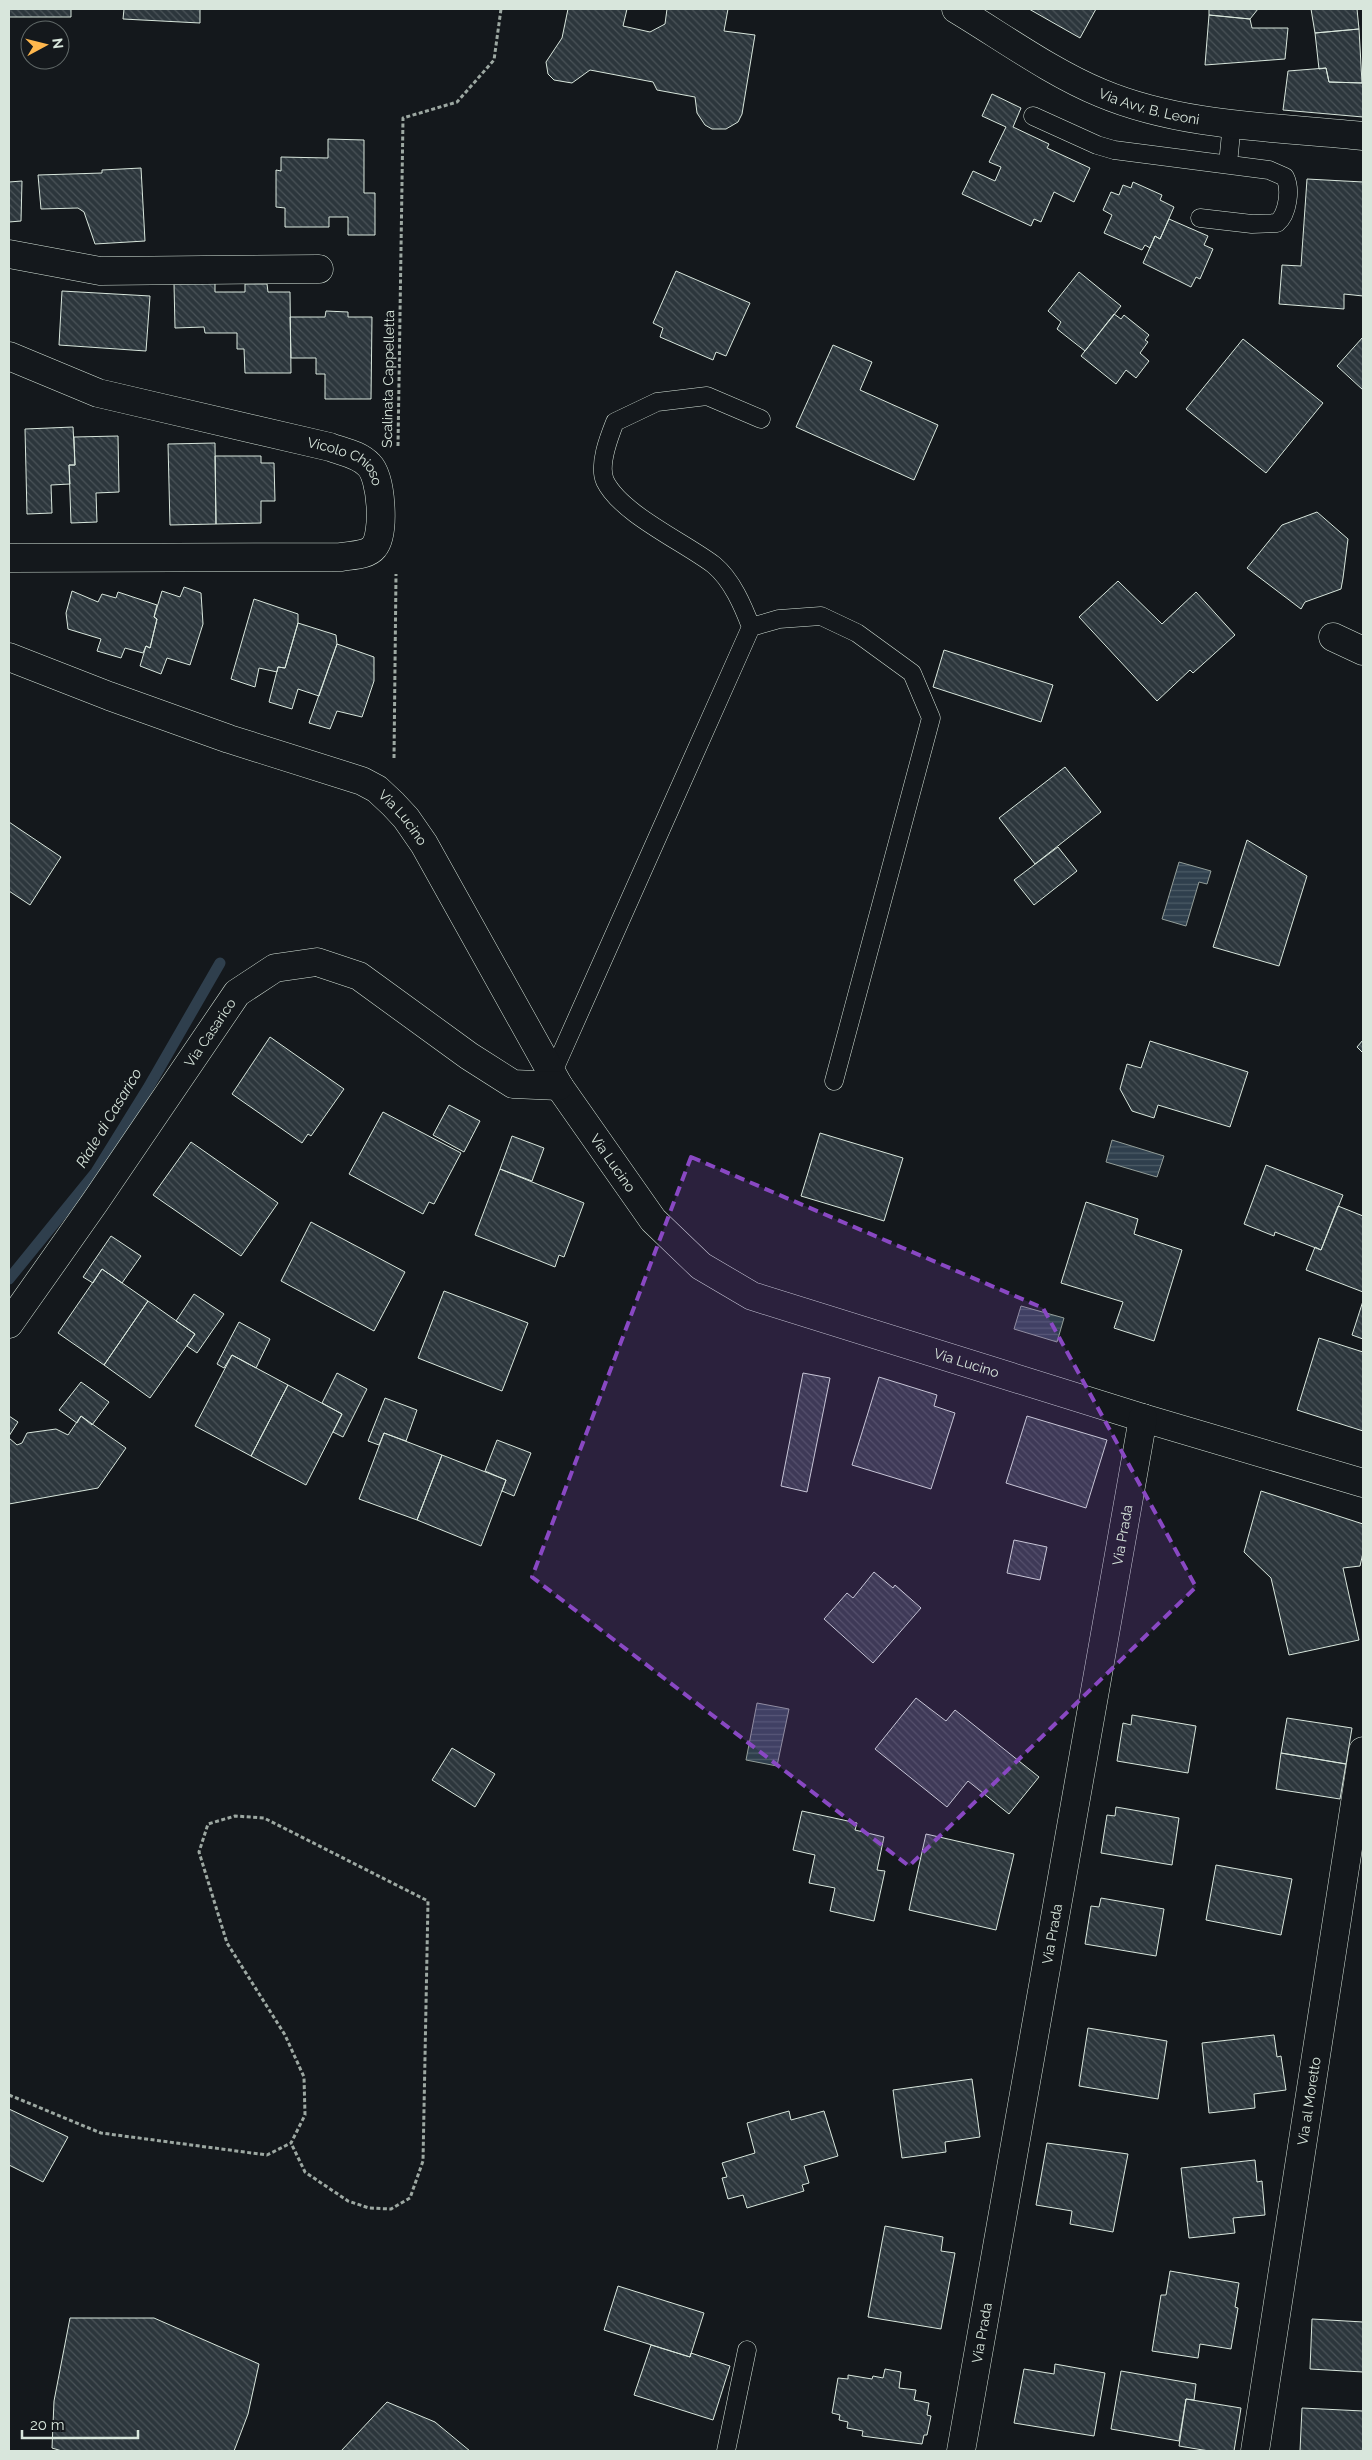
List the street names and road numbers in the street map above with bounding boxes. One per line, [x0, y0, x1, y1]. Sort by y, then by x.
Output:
street label: Via Avv. B. Leoni [1096, 85, 1201, 128]
street label: Scalinata Cappelletta [379, 310, 397, 448]
street label: Vicolo Chioso [306, 434, 386, 487]
street label: Via Lucino [375, 787, 430, 848]
street label: Via Casarico [181, 995, 239, 1070]
street label: Via Lucino [587, 1131, 639, 1195]
street label: Via Lucino [932, 1345, 1001, 1381]
street label: Via Prada [1109, 1503, 1136, 1567]
street label: Via Prada [1039, 1902, 1065, 1966]
street label: Via al Moretto [1294, 2056, 1324, 2147]
street label: Via Prada [969, 2301, 995, 2364]

